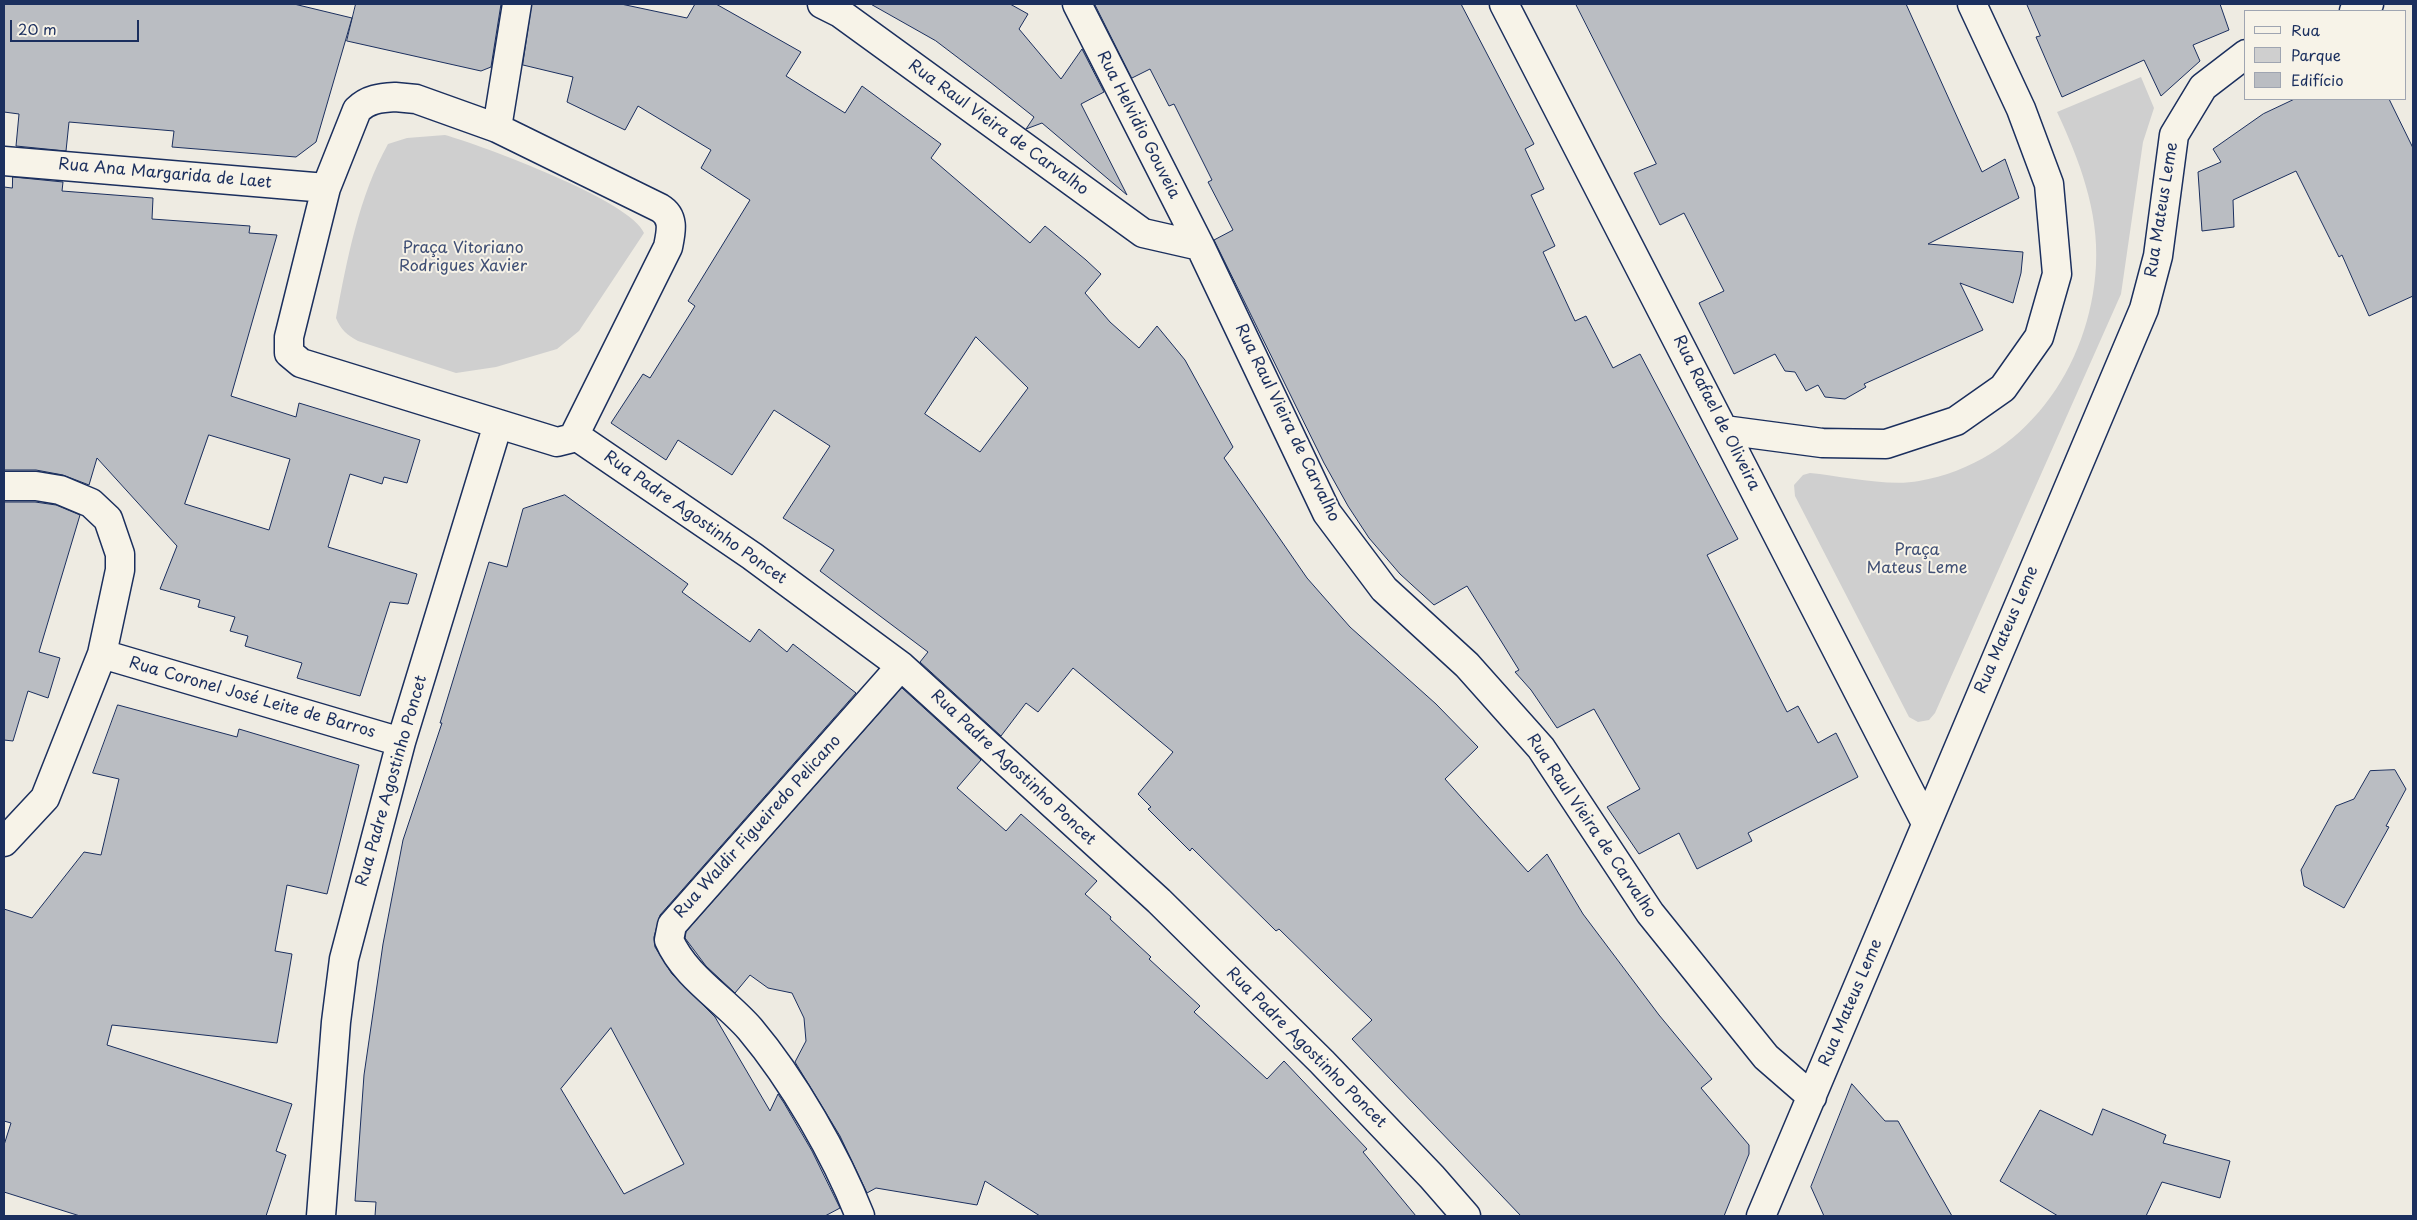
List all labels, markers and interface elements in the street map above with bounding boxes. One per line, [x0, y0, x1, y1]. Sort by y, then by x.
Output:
scale bar [12, 10, 141, 42]
legend [2244, 10, 2407, 100]
text: 20 m [18, 17, 57, 40]
text: Rua [2291, 18, 2320, 41]
text: Parque [2291, 43, 2341, 66]
street label: Rua Helvidio Gouveia [1092, 48, 1184, 202]
street label: Rua Raul Vieira de Carvalho [904, 56, 1092, 200]
text: Edifício [2291, 68, 2344, 91]
street label: Rua Mateus Leme [2142, 141, 2182, 279]
street label: Rua Ana Margarida de Laet [57, 155, 273, 193]
park label: Praça Vitoriano Rodrigues Xavier [399, 239, 527, 277]
street label: Rua Raul Vieira de Carvalho [1231, 321, 1343, 525]
street label: Rua Rafael de Oliveira [1669, 332, 1763, 494]
street label: Rua Padre Agostinho Poncet [600, 447, 790, 589]
park label: Praça Mateus Leme [1867, 541, 1967, 579]
street label: Rua Mateus Leme [1971, 563, 2043, 697]
street label: Rua Coronel José Leite de Barros [127, 654, 377, 742]
street label: Rua Padre Agostinho Poncet [353, 673, 431, 889]
street label: Rua Padre Agostinho Poncet [926, 686, 1100, 850]
street label: Rua Raul Vieira de Carvalho [1522, 730, 1660, 922]
street label: Rua Waldir Figueiredo Pelicano [671, 732, 845, 922]
street label: Rua Mateus Leme [1815, 936, 1887, 1070]
street label: Rua Padre Agostinho Poncet [1222, 964, 1390, 1132]

